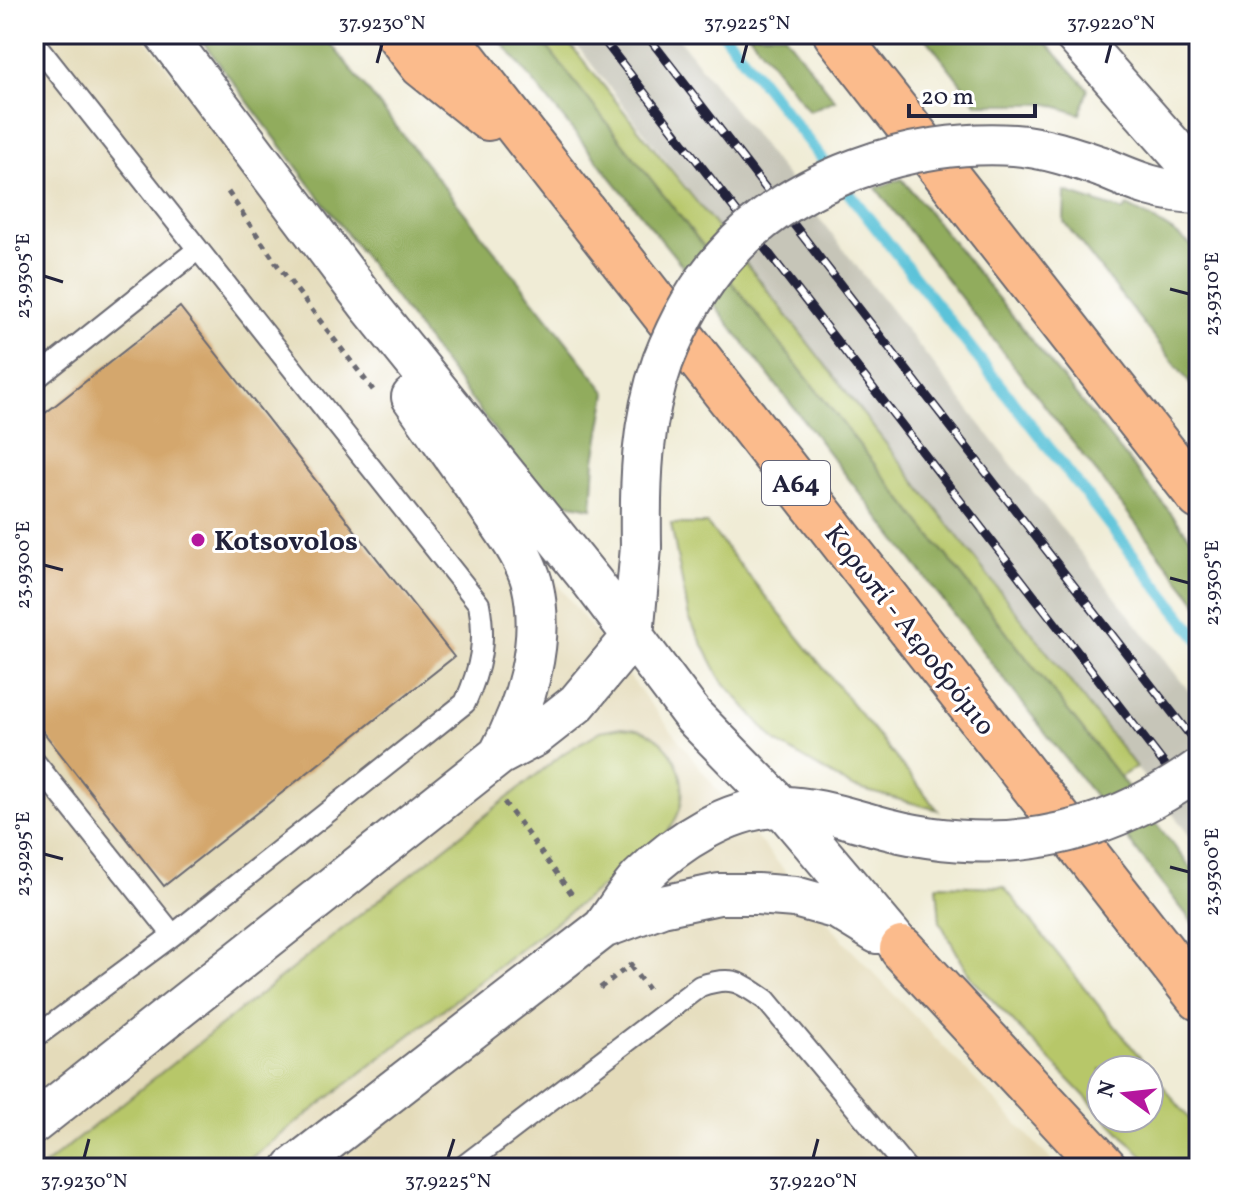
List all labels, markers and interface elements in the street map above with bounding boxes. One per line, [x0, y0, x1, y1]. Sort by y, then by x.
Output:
text: 37.9230°N [339, 10, 426, 38]
text: 37.9225°N [704, 10, 790, 38]
text: 37.9220°N [1067, 10, 1155, 38]
scale bar [909, 68, 1035, 118]
text: 20 m [921, 81, 974, 115]
text: 23.9305°E [10, 233, 38, 319]
text: 23.9310°E [1199, 252, 1227, 336]
road number: Α64 [762, 461, 830, 505]
street label: Κορωπί - Αεροδρόμιο [814, 517, 1004, 744]
text: 23.9300°E [10, 521, 38, 609]
place label: Kotsovolos [214, 523, 358, 562]
marker: Kotsovolos [189, 531, 207, 549]
text: 23.9305°E [1199, 540, 1227, 626]
text: 23.9295°E [10, 811, 38, 897]
text: 23.9300°E [1199, 828, 1227, 916]
north arrow [1085, 1054, 1165, 1134]
text: N [1091, 1078, 1125, 1101]
text: 37.9230°N [41, 1168, 128, 1196]
text: 37.9225°N [405, 1168, 491, 1196]
text: 37.9220°N [769, 1168, 857, 1196]

